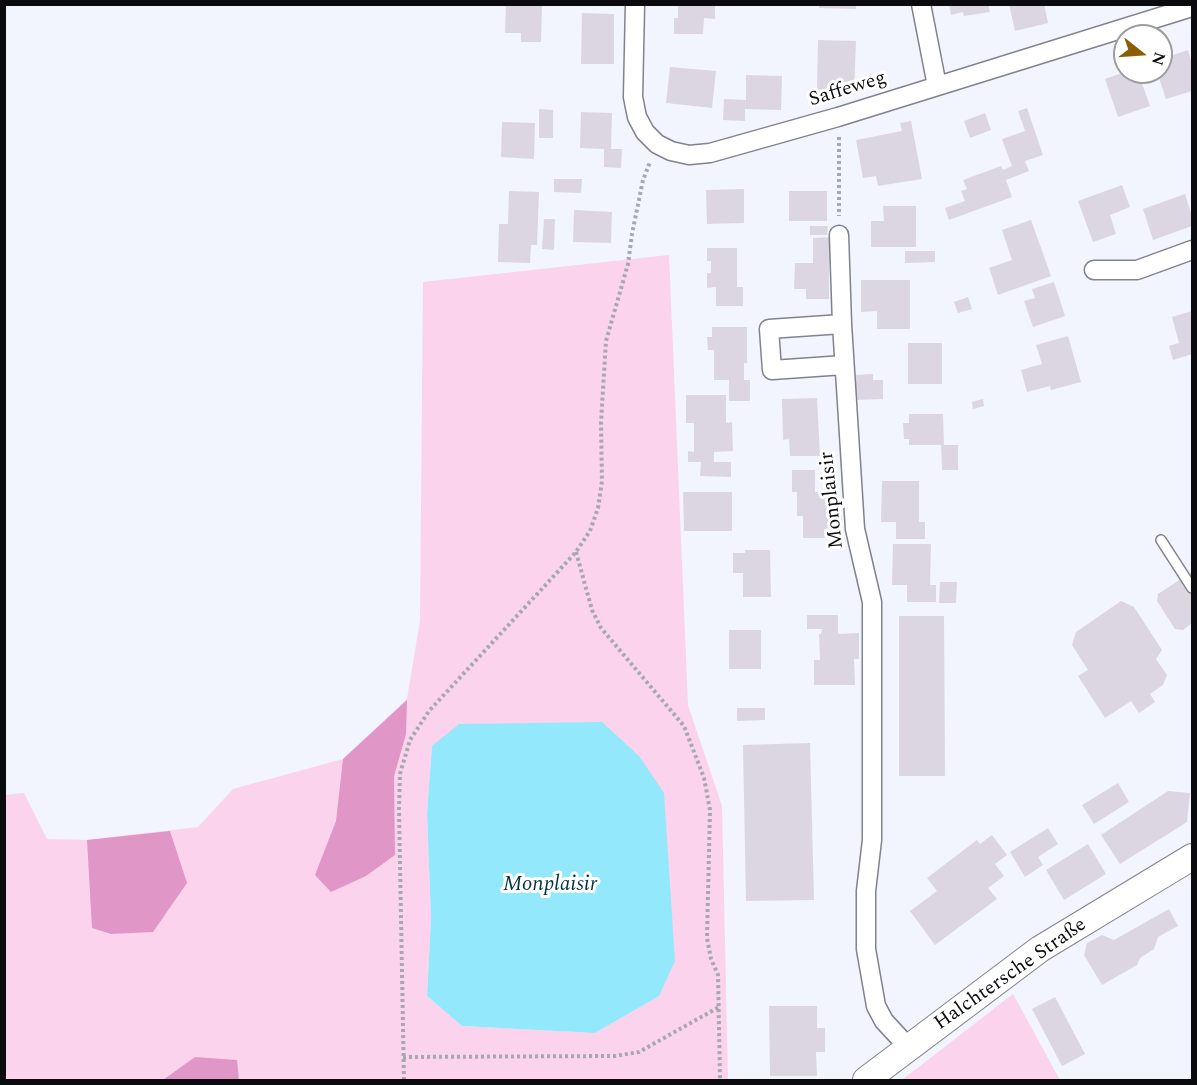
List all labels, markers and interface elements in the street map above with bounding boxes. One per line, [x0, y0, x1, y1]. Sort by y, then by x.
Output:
north arrow [1113, 24, 1173, 84]
text: N [1145, 49, 1172, 68]
street label: Saffeweg [806, 67, 890, 113]
street label: Monplaisir [816, 450, 850, 550]
water label: Monplaisir [503, 873, 597, 899]
street label: Halchtersche Straße [930, 914, 1092, 1036]

